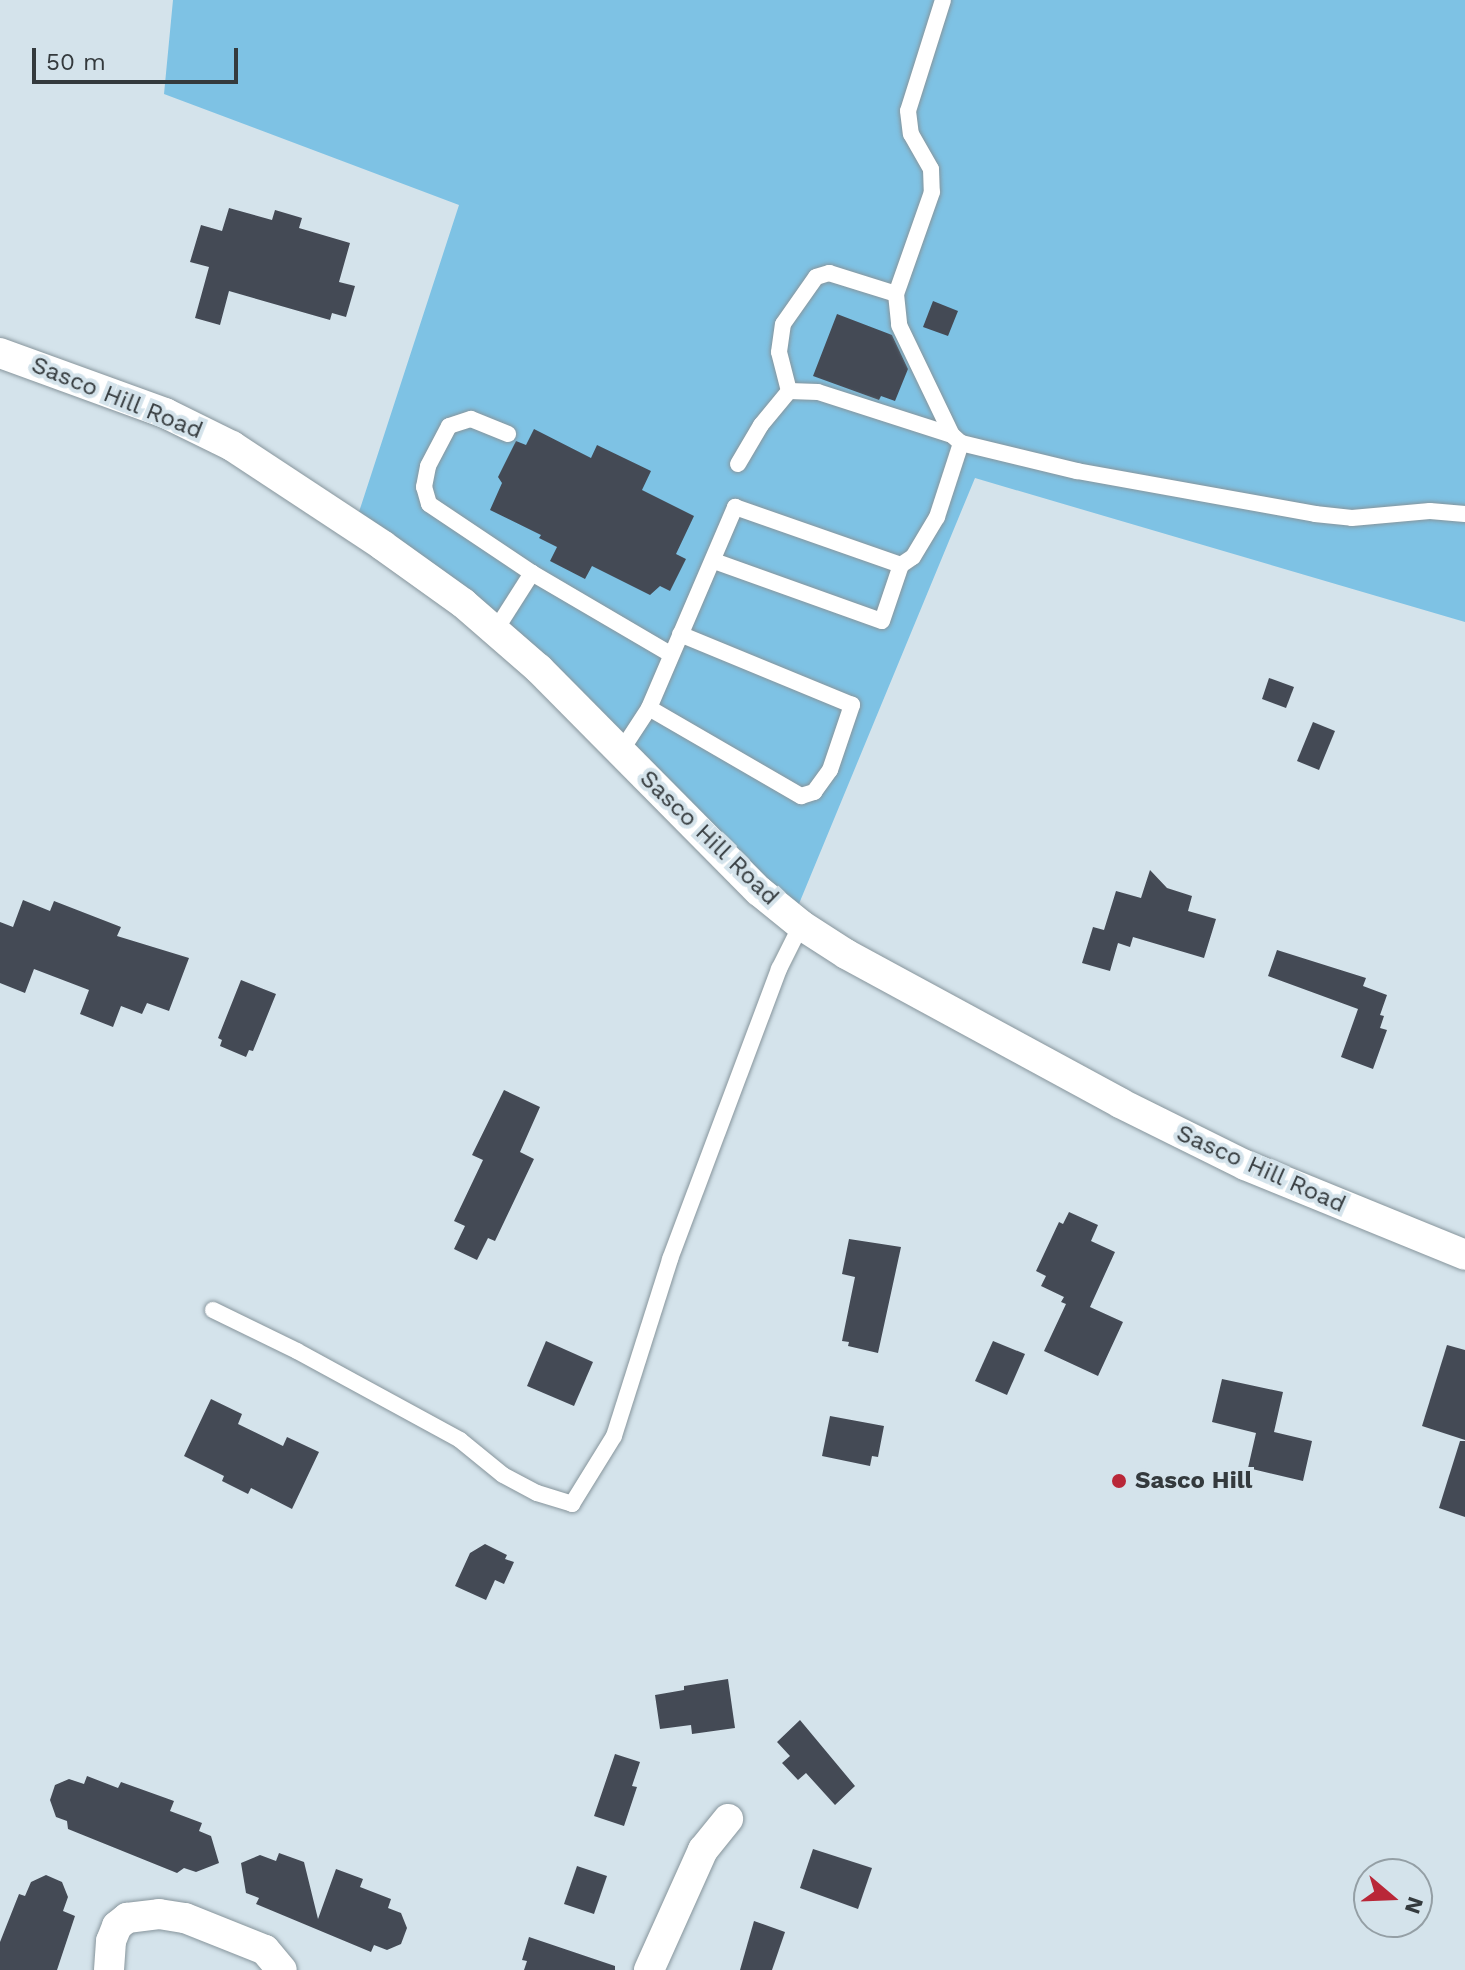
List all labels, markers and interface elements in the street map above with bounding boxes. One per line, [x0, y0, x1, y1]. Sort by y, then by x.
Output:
scale bar [36, 32, 242, 82]
text: 50 m [46, 48, 106, 76]
street label: Sasco Hill Road [27, 350, 207, 446]
street label: Sasco Hill Road [633, 764, 785, 912]
street label: Sasco Hill Road [1172, 1119, 1350, 1219]
place label: Sasco Hill [1135, 1467, 1252, 1495]
marker: Sasco Hill [1110, 1472, 1128, 1490]
north arrow [1353, 1858, 1433, 1938]
text: N [1400, 1894, 1429, 1917]

